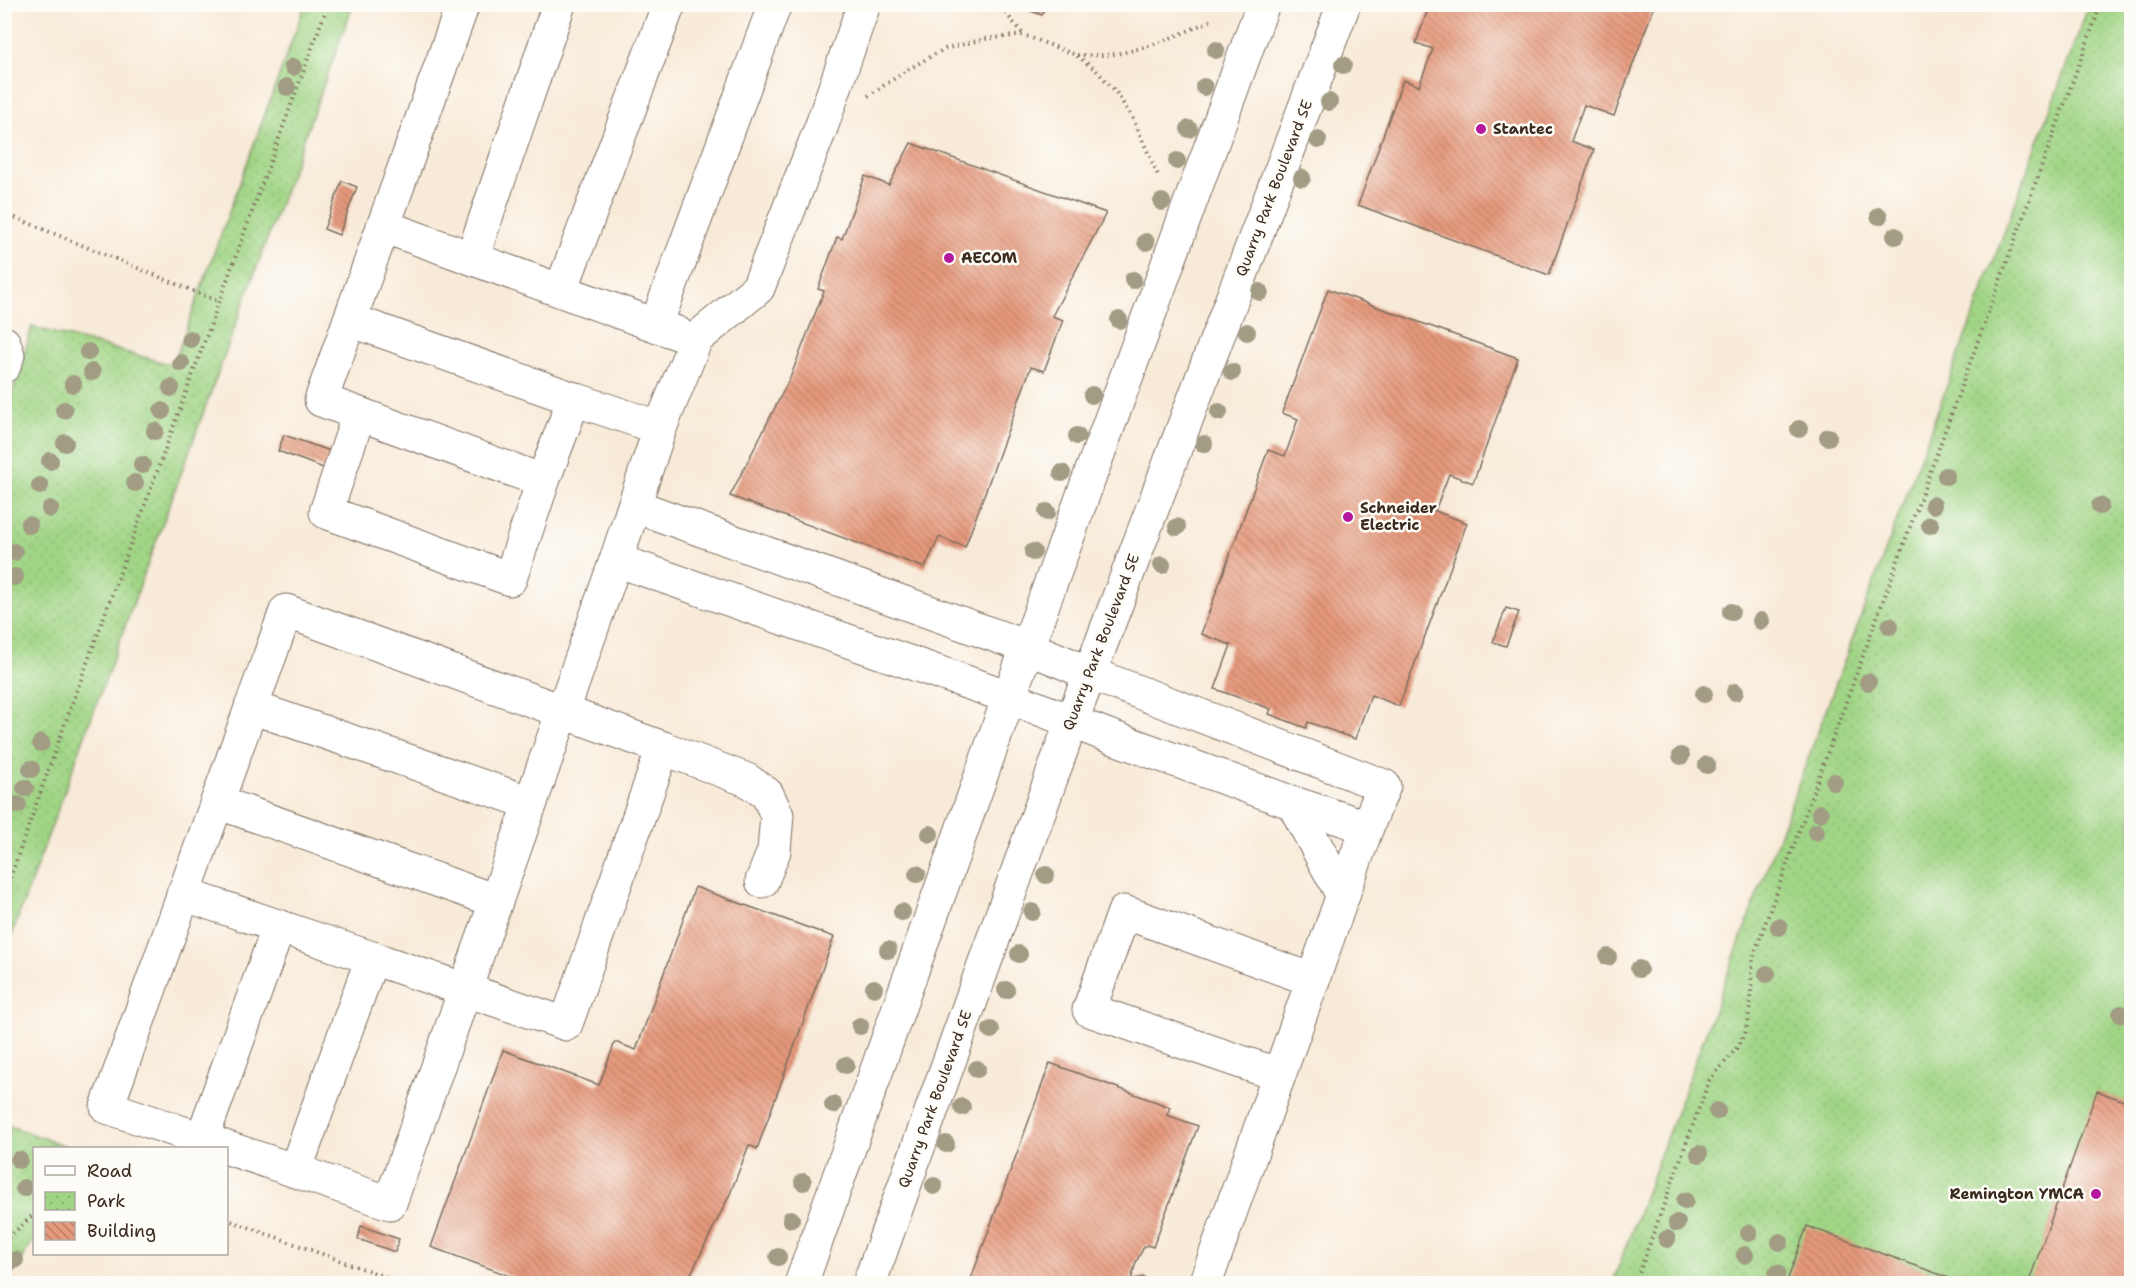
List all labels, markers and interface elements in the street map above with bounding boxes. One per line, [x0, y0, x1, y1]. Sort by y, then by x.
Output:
street label: Quarry Park Boulevard SE [1231, 97, 1317, 279]
place label: Stantec [1493, 119, 1553, 139]
marker: Stantec [1474, 122, 1488, 136]
place label: AECOM [961, 248, 1018, 268]
marker: AECOM [942, 251, 956, 265]
place label: Schneider Electric [1360, 498, 1437, 535]
marker: Schneider Electric [1341, 510, 1355, 524]
street label: Quarry Park Boulevard SE [1058, 551, 1144, 733]
street label: Quarry Park Boulevard SE [893, 1007, 977, 1191]
legend [33, 1147, 228, 1255]
text: Road [87, 1159, 132, 1183]
place label: Remington YMCA [1950, 1184, 2084, 1204]
marker: Remington YMCA [2089, 1187, 2103, 1201]
text: Park [87, 1189, 126, 1213]
text: Building [87, 1219, 156, 1243]

